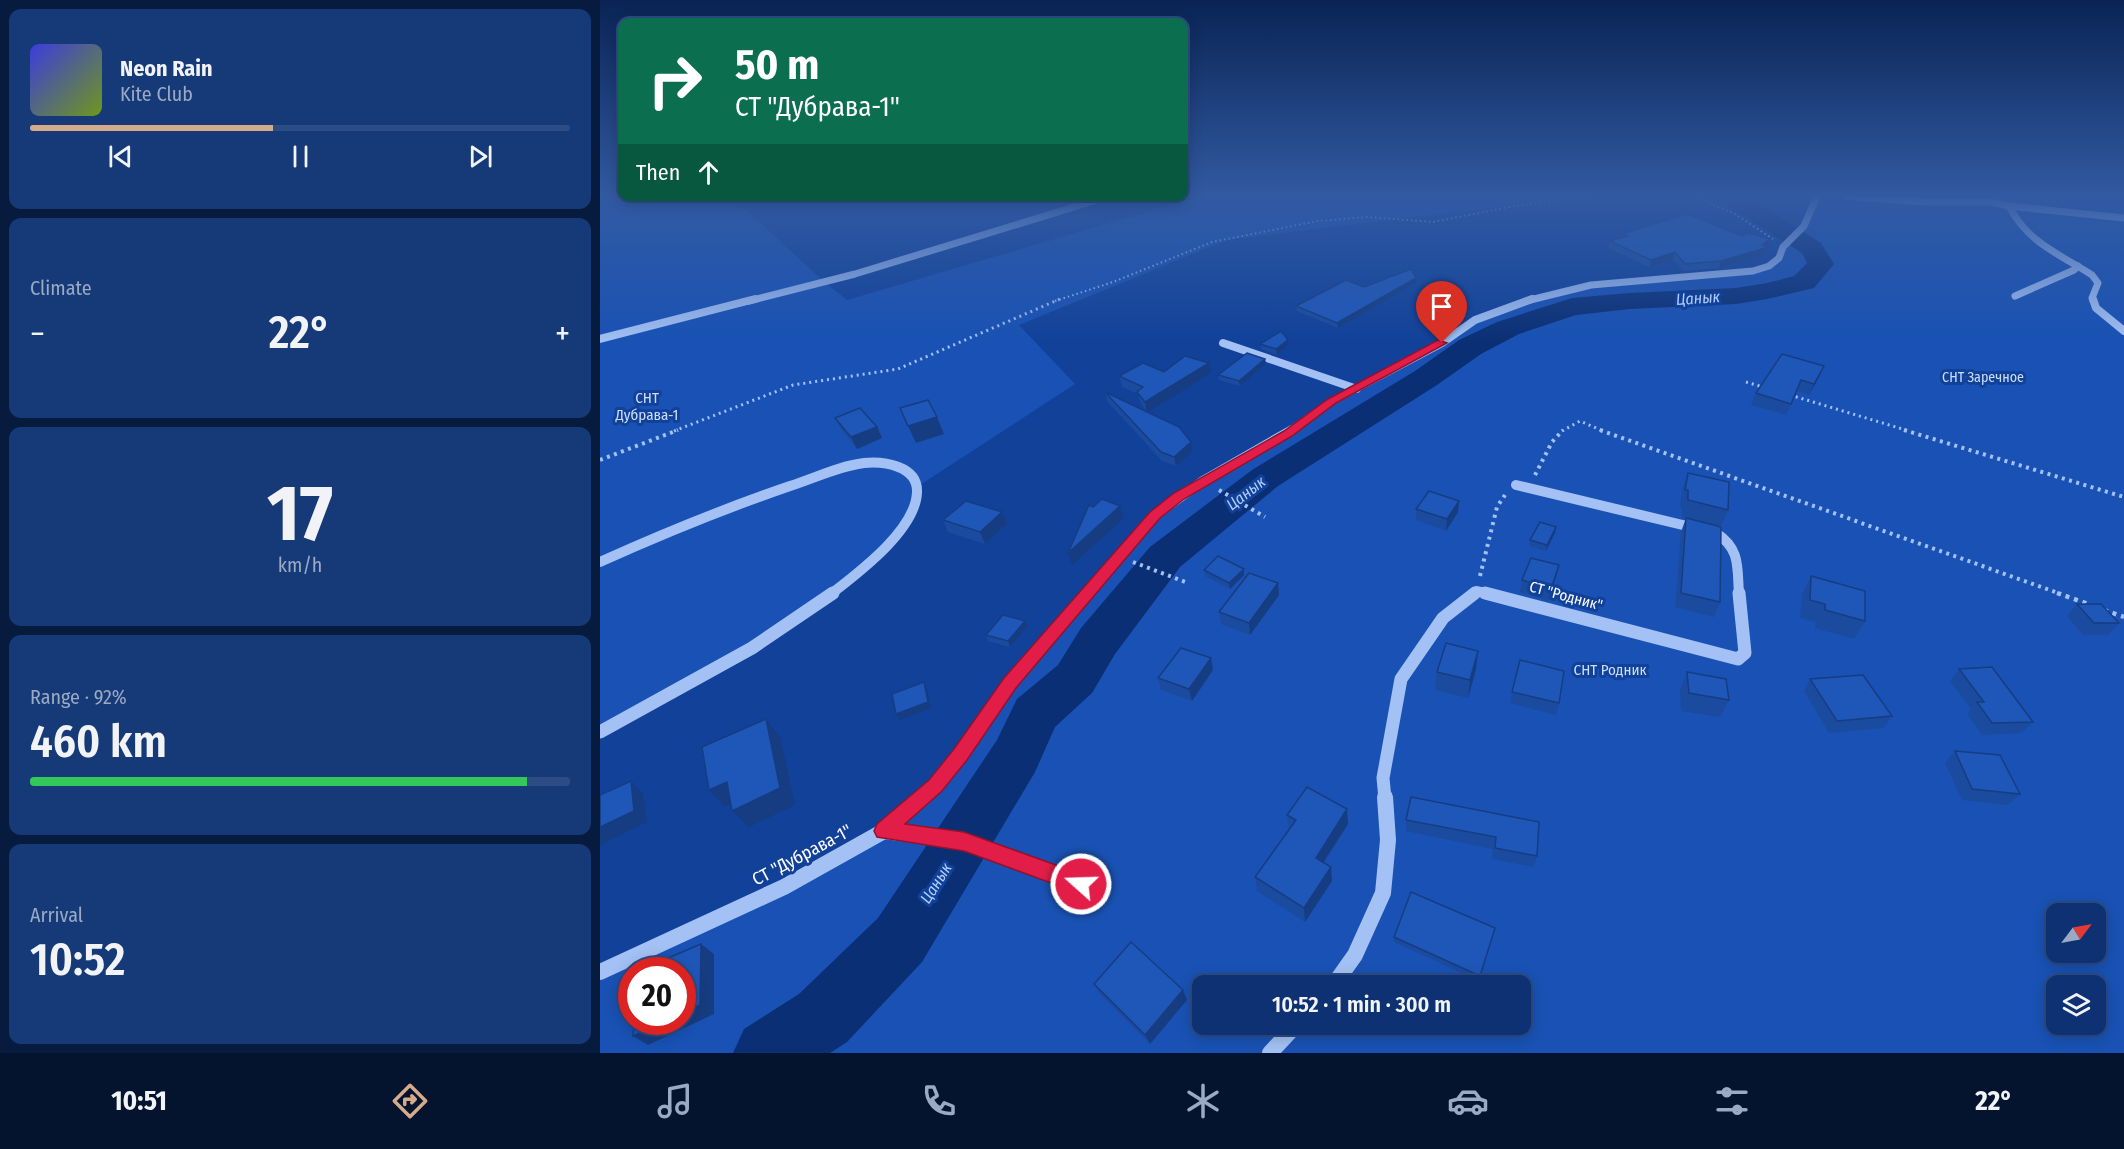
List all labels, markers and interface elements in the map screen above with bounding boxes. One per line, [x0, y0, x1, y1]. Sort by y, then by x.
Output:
text: 50 m [735, 40, 819, 90]
icon: right [636, 42, 714, 120]
text: Neon Rain [120, 55, 213, 82]
text: Kite Club [120, 82, 193, 106]
text: СТ "Дубрава-1" [735, 91, 900, 123]
icon: previous [104, 140, 137, 173]
icon: pause [284, 140, 317, 173]
icon: next [464, 140, 497, 173]
icon: ahead [692, 156, 725, 189]
text: Then [636, 159, 680, 186]
text: Climate [30, 276, 92, 300]
pin [1416, 281, 1467, 343]
water label: Цанык [1675, 287, 1721, 309]
icon: arrive [1425, 290, 1458, 323]
text: 22° [269, 306, 331, 360]
text: − [30, 314, 45, 354]
text: + [555, 314, 570, 354]
park label: СНТ Заречное [1942, 369, 2024, 386]
park label: СНТ Дубрава-1 [615, 389, 678, 424]
text: 17 [267, 467, 333, 561]
water label: Цанык [1223, 472, 1270, 514]
text: km/h [278, 553, 322, 577]
street label: СТ "Родник" [1527, 578, 1605, 614]
park label: СНТ Родник [1574, 661, 1646, 679]
text: Range · 92% [30, 685, 127, 709]
text: 460 km [30, 715, 167, 769]
street label: СТ "Дубрава-1" [748, 819, 856, 891]
position arrow [1049, 852, 1113, 916]
water label: Цанык [916, 859, 956, 907]
text: Arrival [30, 903, 83, 927]
north arrow [2046, 903, 2106, 963]
map controls [2046, 903, 2106, 1035]
text: 10:52 [30, 933, 125, 987]
speed limit sign: 20 [618, 957, 696, 1035]
button: layers [2046, 975, 2106, 1035]
text: 10:52 · 1 min · 300 m [1272, 991, 1451, 1018]
icon: directions [389, 1080, 431, 1122]
icon: music [654, 1080, 696, 1122]
icon: phone [918, 1080, 960, 1122]
icon: climate [1182, 1080, 1224, 1122]
icon: car [1447, 1080, 1489, 1122]
icon: filters [1711, 1080, 1753, 1122]
text: 10:51 [111, 1085, 167, 1117]
text: 22° [1975, 1085, 2013, 1117]

